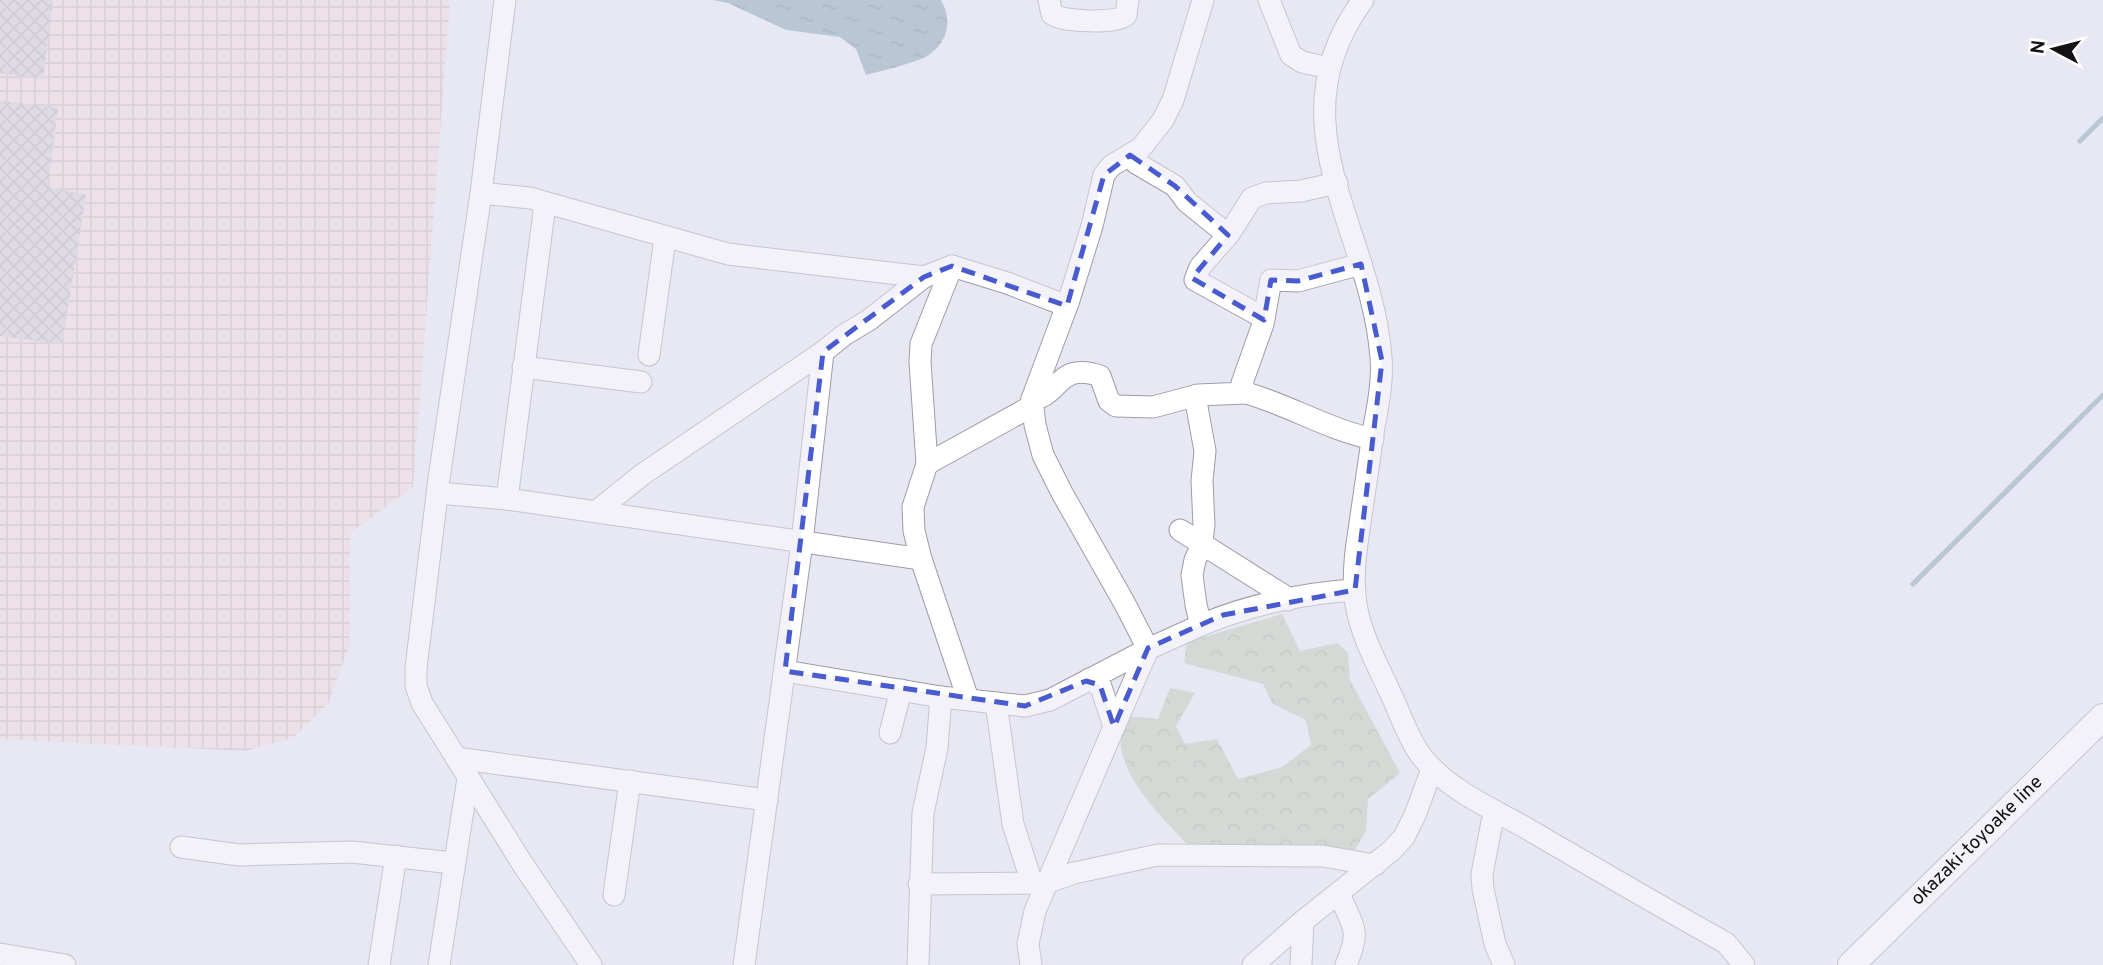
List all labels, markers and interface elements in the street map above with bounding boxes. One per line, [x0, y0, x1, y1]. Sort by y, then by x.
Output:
north arrow [2019, 14, 2089, 84]
text: N [2026, 39, 2052, 55]
street label: okazaki-toyoake line [1906, 771, 2048, 911]

